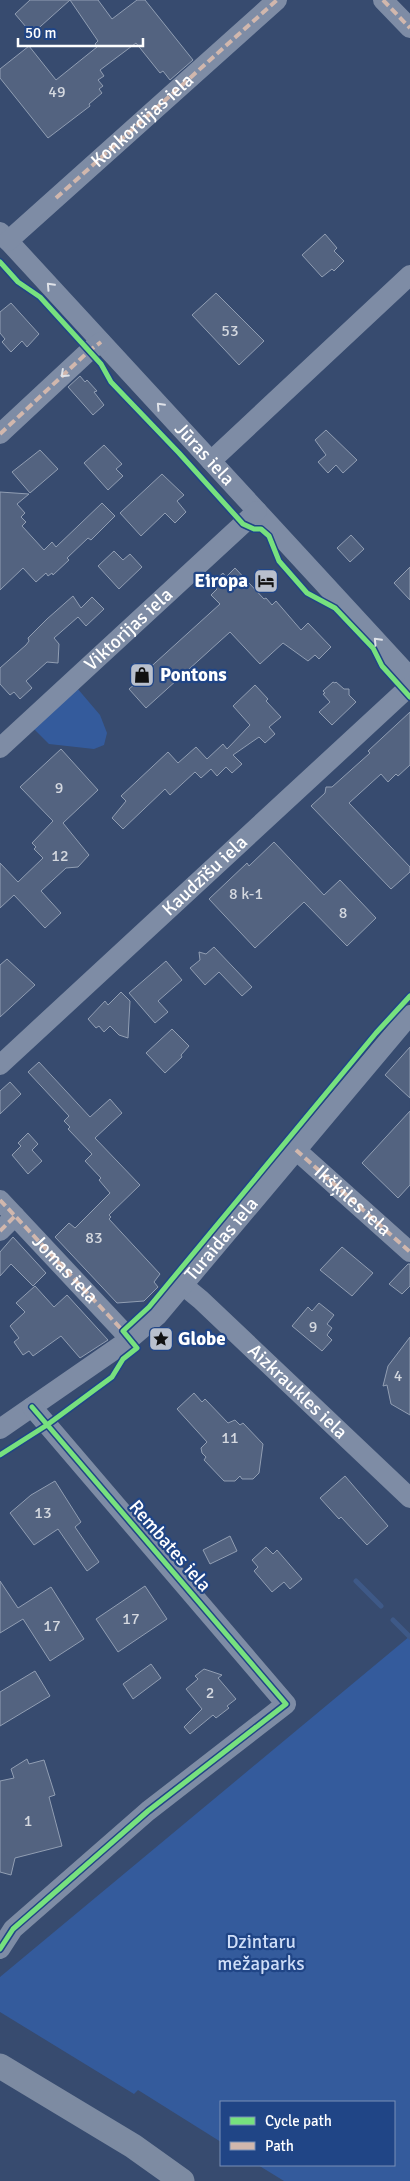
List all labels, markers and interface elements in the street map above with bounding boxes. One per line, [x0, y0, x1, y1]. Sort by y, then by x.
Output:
scale bar [18, 15, 142, 47]
text: 50 m [25, 24, 56, 42]
street label: Konkordijas iela [86, 68, 199, 173]
house number: 49 [48, 82, 66, 102]
one-way arrow [47, 283, 56, 292]
house number: 53 [221, 321, 239, 341]
one-way arrow [61, 368, 70, 377]
one-way arrow [157, 403, 166, 412]
street label: Jūras iela [169, 417, 240, 491]
hotel icon: Eiropa [253, 568, 279, 594]
place label: Eiropa [194, 569, 248, 593]
street label: Viktorijas iela [79, 583, 178, 676]
one-way arrow [374, 638, 383, 647]
shop icon: Pontons [129, 662, 155, 688]
place label: Pontons [160, 663, 227, 687]
house number: 9 [55, 778, 63, 798]
street label: Kaudzīšu iela [157, 830, 253, 921]
house number: 12 [51, 846, 69, 866]
house number: 8 k-1 [229, 884, 263, 904]
house number: 8 [339, 903, 347, 923]
street label: Ikšķiles iela [309, 1160, 396, 1241]
street label: Turaidas iela [180, 1192, 264, 1286]
house number: 83 [85, 1228, 103, 1248]
street label: Jomas iela [27, 1230, 103, 1309]
house number: 9 [309, 1317, 317, 1337]
place icon: Globe [148, 1326, 174, 1352]
place label: Globe [178, 1327, 226, 1351]
street label: Aizkraukles iela [243, 1339, 352, 1444]
house number: 4 [394, 1366, 403, 1386]
house number: 11 [221, 1428, 239, 1448]
street label: Rembates iela [124, 1495, 216, 1597]
house number: 13 [34, 1503, 52, 1523]
house number: 17 [122, 1609, 140, 1629]
house number: 17 [43, 1616, 61, 1636]
house number: 2 [206, 1683, 214, 1703]
house number: 1 [24, 1811, 32, 1831]
park label: Dzintaru mežaparks [217, 1930, 305, 1976]
legend [220, 2101, 395, 2166]
text: Cycle path [265, 2112, 332, 2130]
text: Path [265, 2137, 294, 2155]

